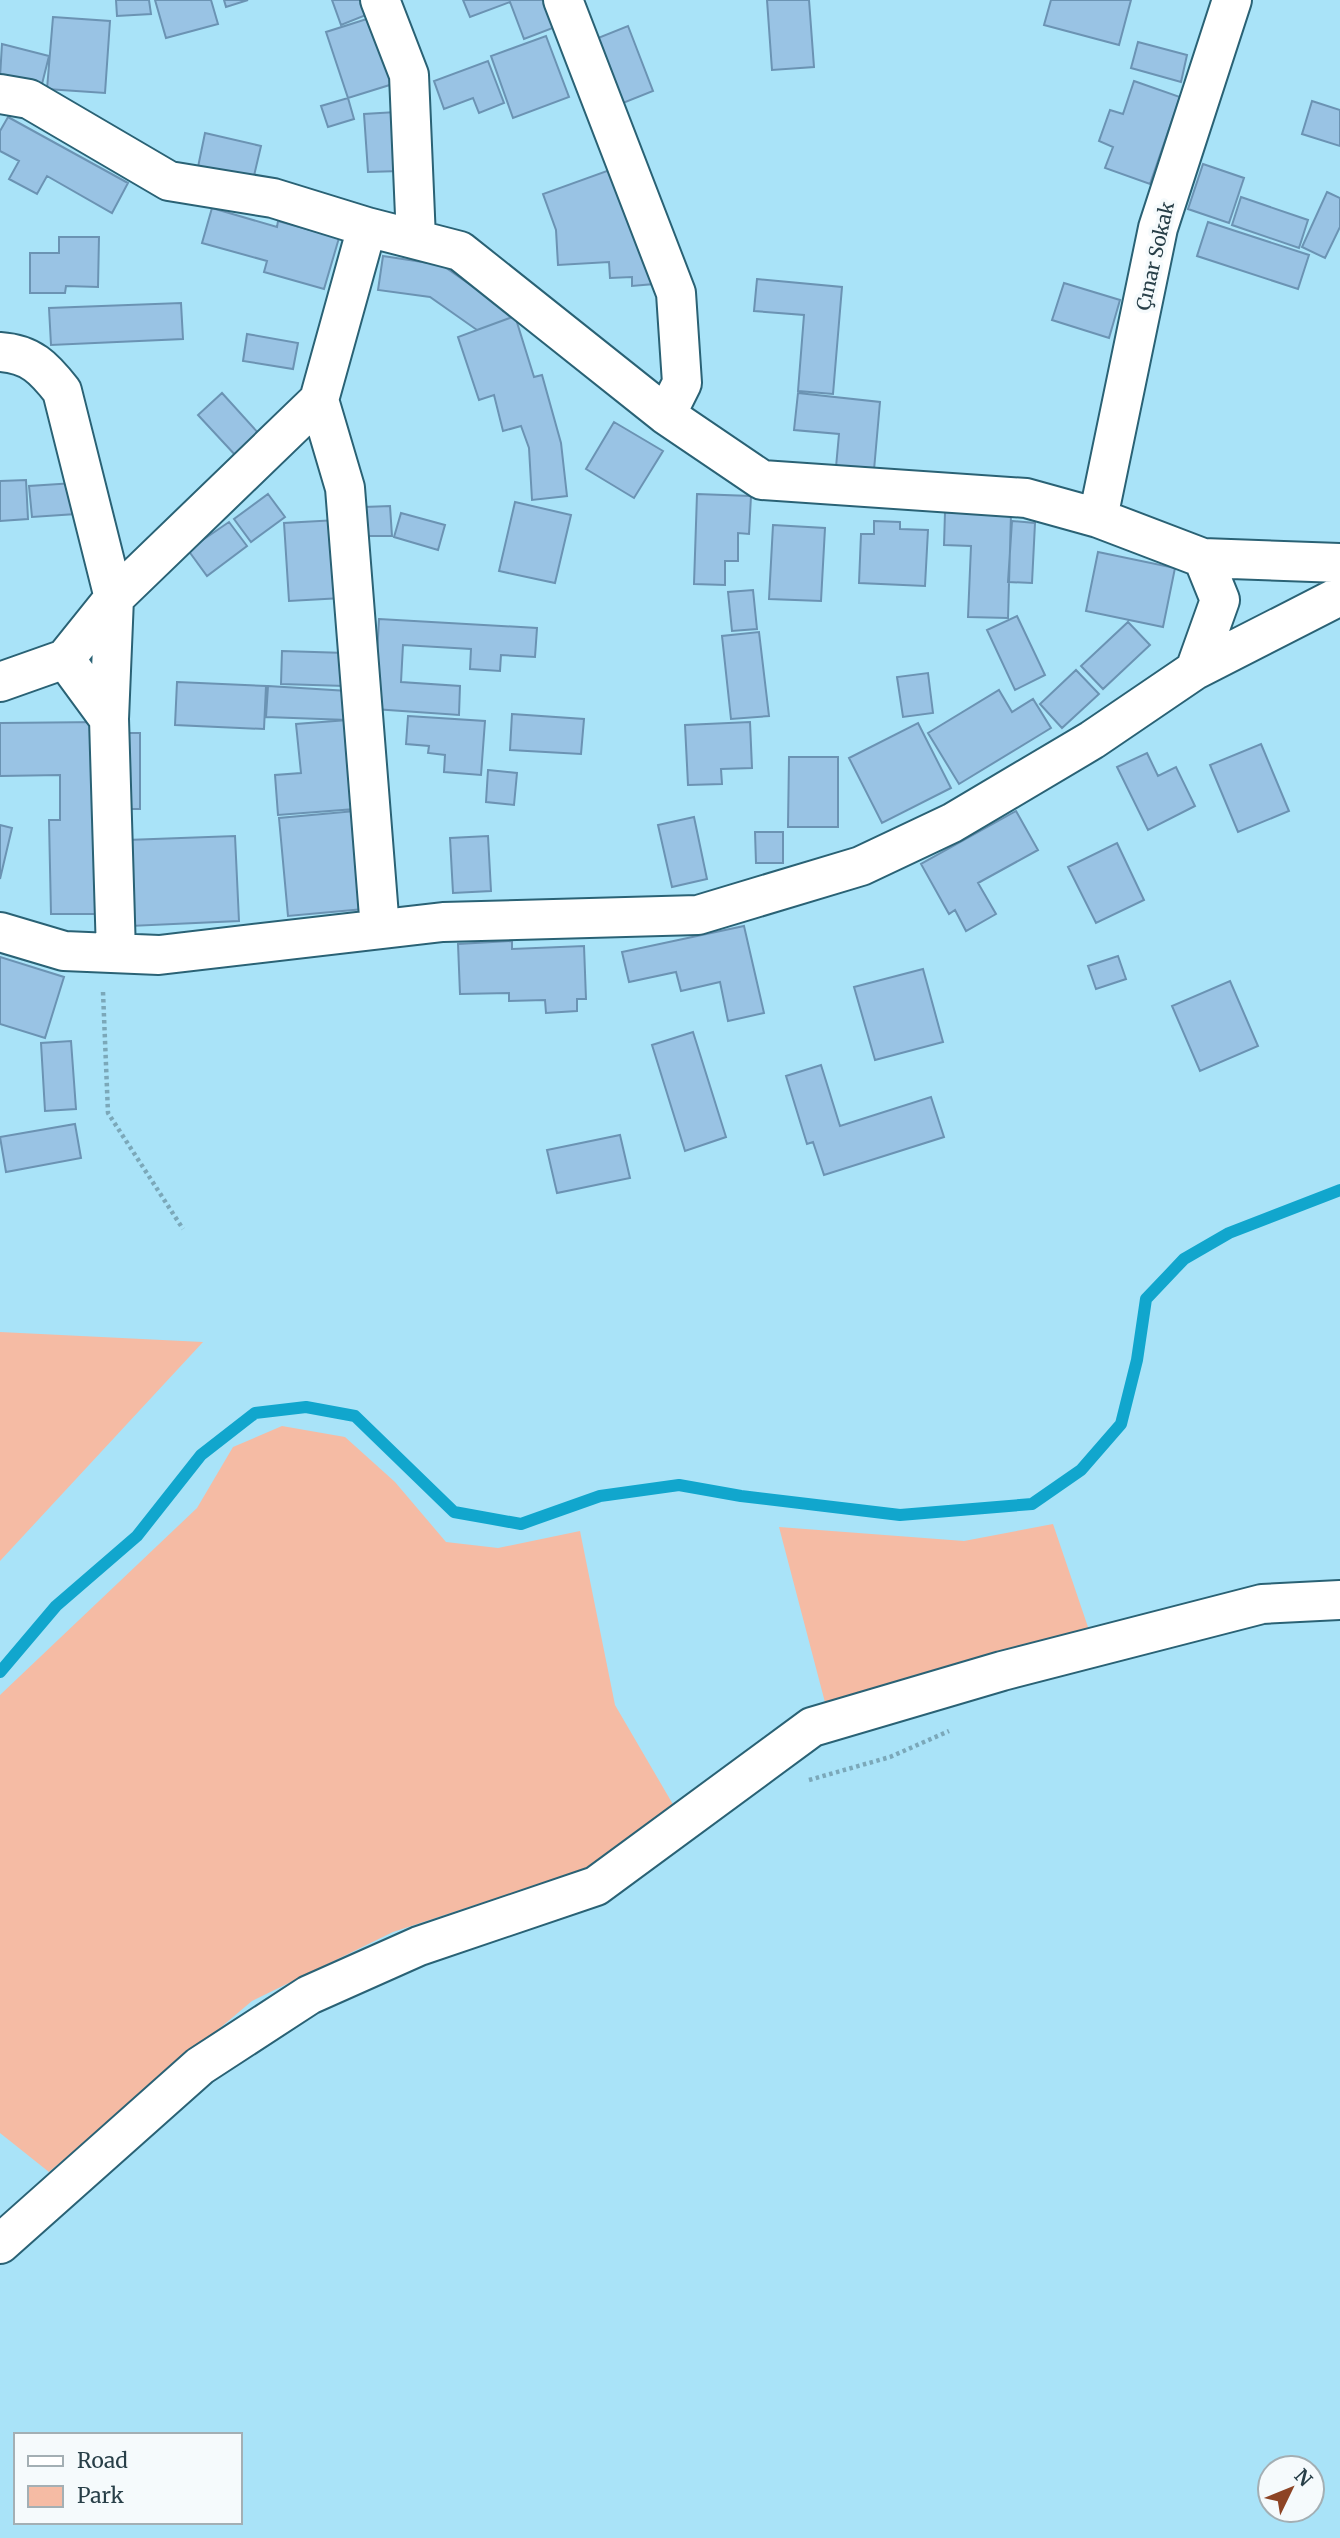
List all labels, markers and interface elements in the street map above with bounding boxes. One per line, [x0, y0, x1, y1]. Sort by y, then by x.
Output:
street label: Çınar Sokak [1131, 199, 1179, 313]
legend [14, 2433, 242, 2524]
text: Road [77, 2447, 128, 2474]
north arrow [1256, 2454, 1326, 2524]
text: N [1290, 2464, 1317, 2491]
text: Park [77, 2482, 124, 2509]

